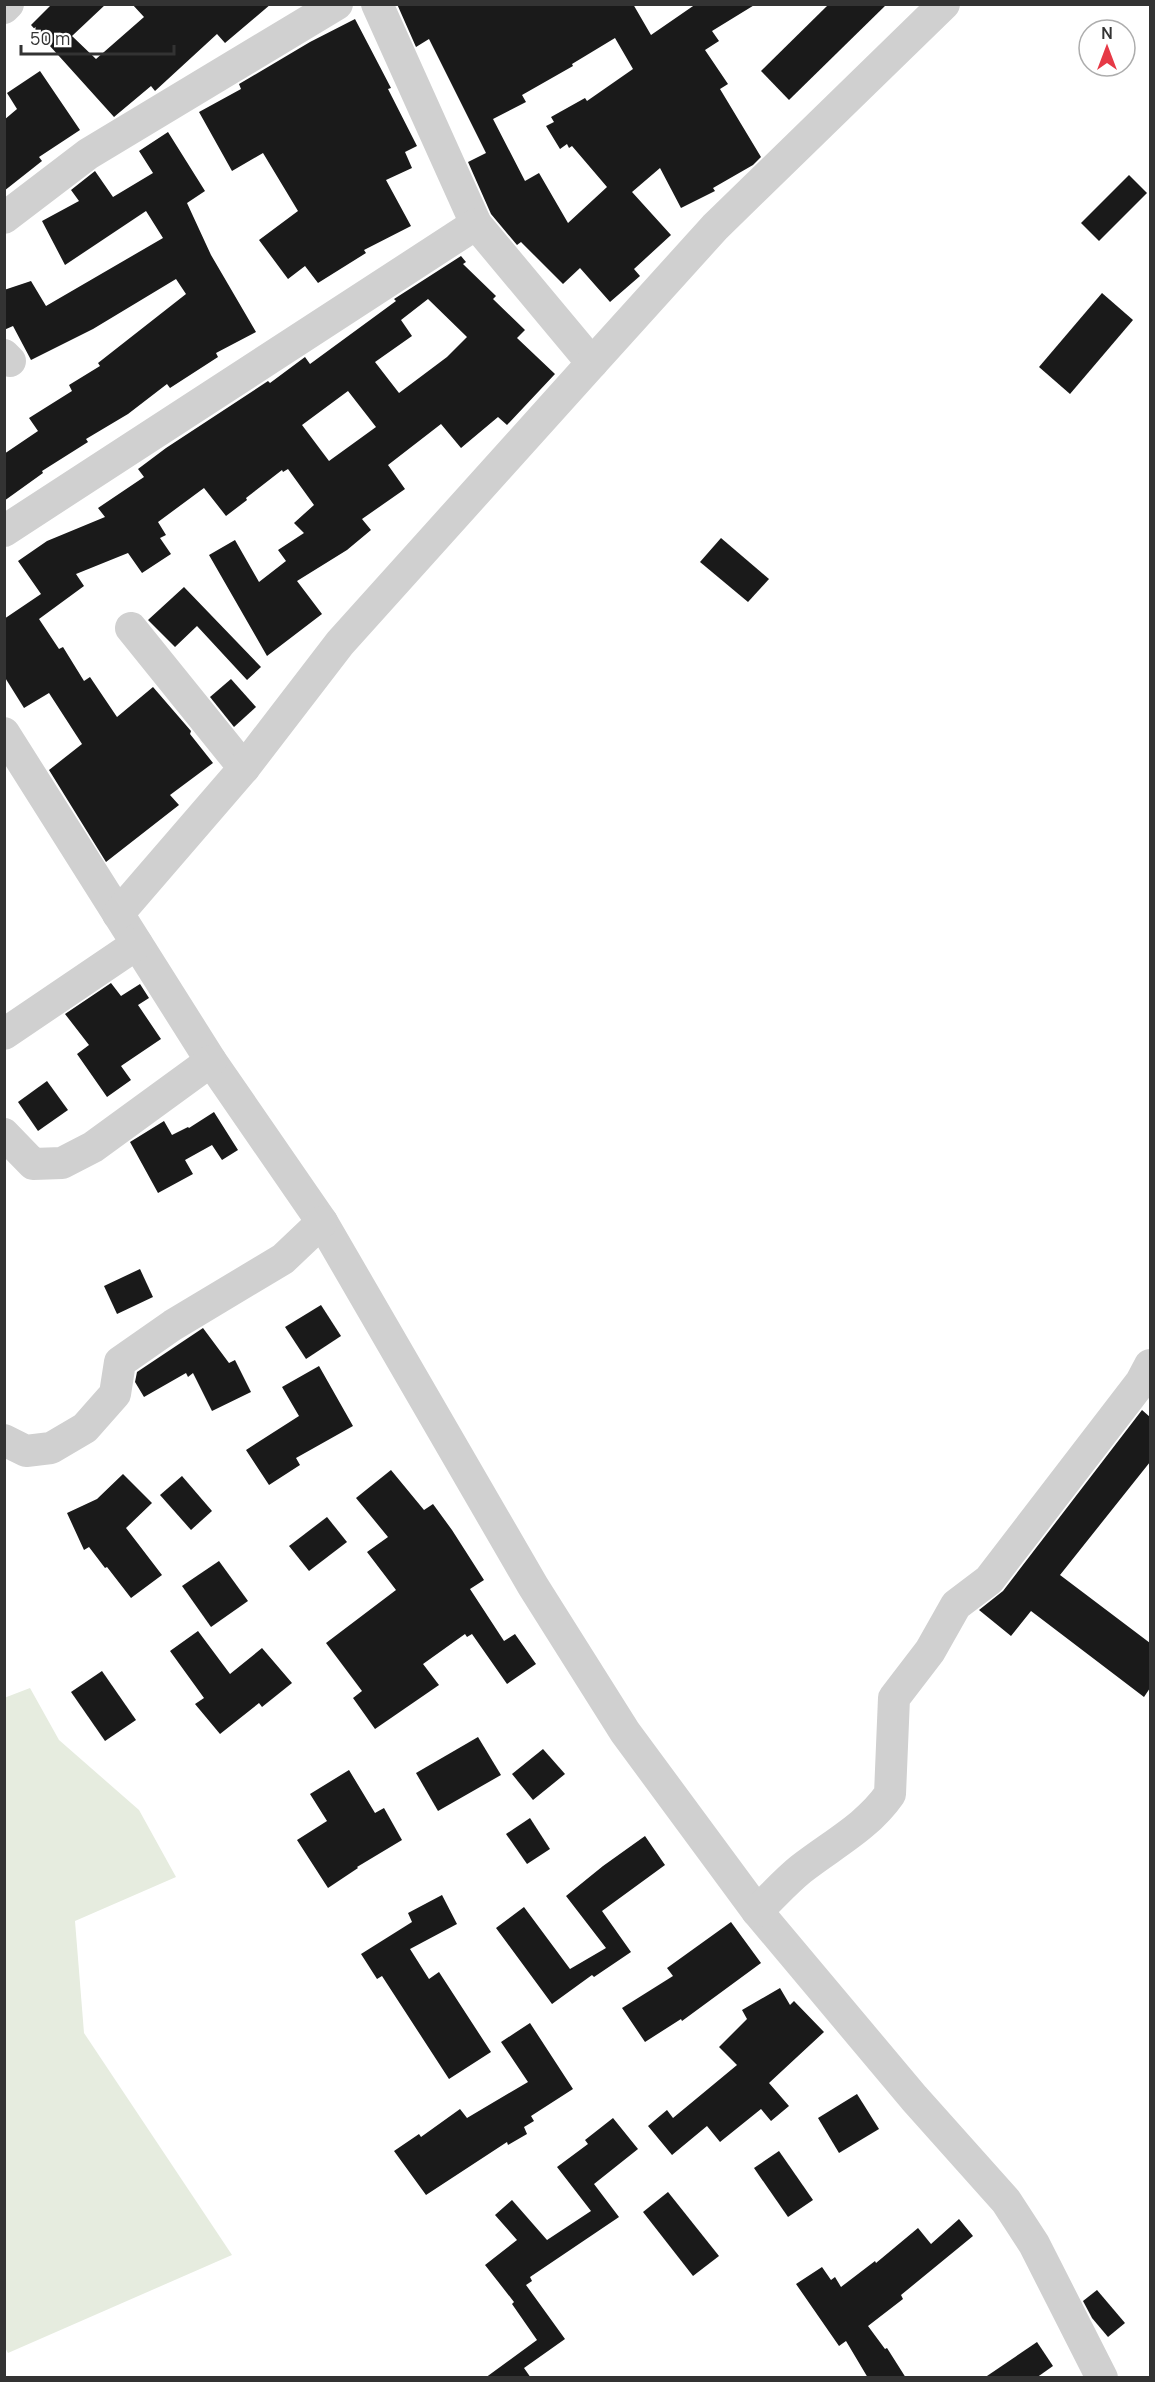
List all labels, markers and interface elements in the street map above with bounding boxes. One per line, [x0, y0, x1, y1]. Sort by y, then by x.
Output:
scale bar [21, 18, 174, 56]
north arrow [1077, 18, 1137, 78]
text: N [1101, 22, 1113, 44]
text: 50 m [30, 26, 70, 50]

